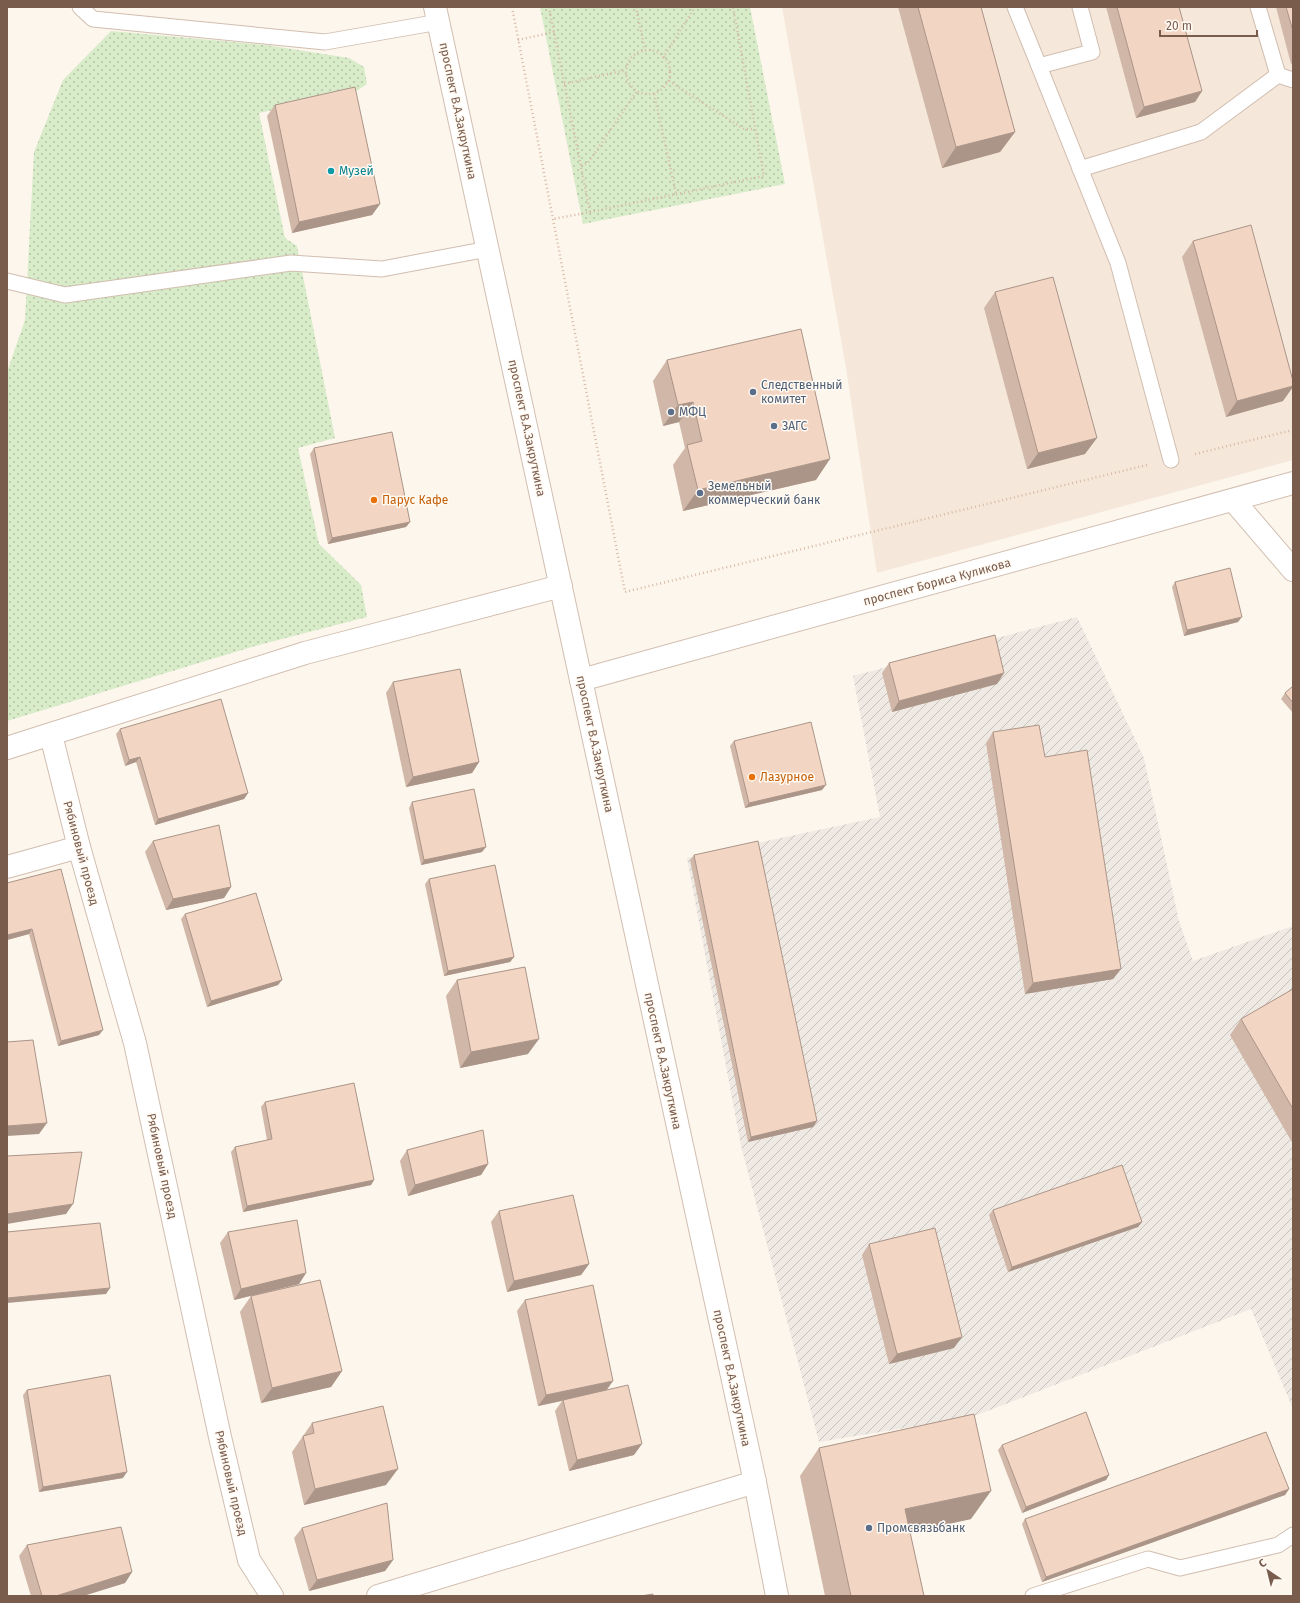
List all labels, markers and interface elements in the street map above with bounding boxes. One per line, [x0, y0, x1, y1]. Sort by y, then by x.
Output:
scale bar [1160, 12, 1257, 38]
text: 20 m [1166, 19, 1192, 33]
street label: проспект В.А.Закруткина [437, 41, 479, 181]
place label: Музей [339, 164, 374, 178]
marker: Музей [326, 166, 336, 176]
street label: проспект В.А.Закруткина [506, 358, 548, 498]
place label: Следственный комитет [761, 378, 842, 406]
marker: Следственный комитет [748, 387, 758, 397]
place label: МФЦ [679, 405, 706, 419]
marker: МФЦ [666, 407, 676, 417]
place label: ЗАГС [782, 419, 807, 433]
marker: ЗАГС [769, 421, 779, 431]
place label: Земельный коммерческий банк [708, 479, 821, 507]
marker: Земельный коммерческий банк [695, 488, 705, 498]
place label: Парус Кафе [382, 493, 448, 507]
marker: Парус Кафе [369, 495, 379, 505]
street label: проспект Бориса Куликова [862, 556, 1012, 608]
street label: проспект В.А.Закруткина [574, 674, 616, 814]
place label: Лазурное [760, 770, 814, 784]
marker: Лазурное [747, 772, 757, 782]
street label: Рябиновый проезд [60, 799, 102, 907]
street label: проспект В.А.Закруткина [642, 991, 684, 1131]
street label: Рябиновый проезд [144, 1112, 180, 1220]
street label: проспект В.А.Закруткина [711, 1308, 753, 1448]
street label: Рябиновый проезд [212, 1429, 250, 1537]
place label: Промсвязьбанк [877, 1521, 966, 1535]
marker: Промсвязьбанк [864, 1523, 874, 1533]
north arrow [1248, 1551, 1288, 1591]
text: С [1256, 1556, 1269, 1570]

